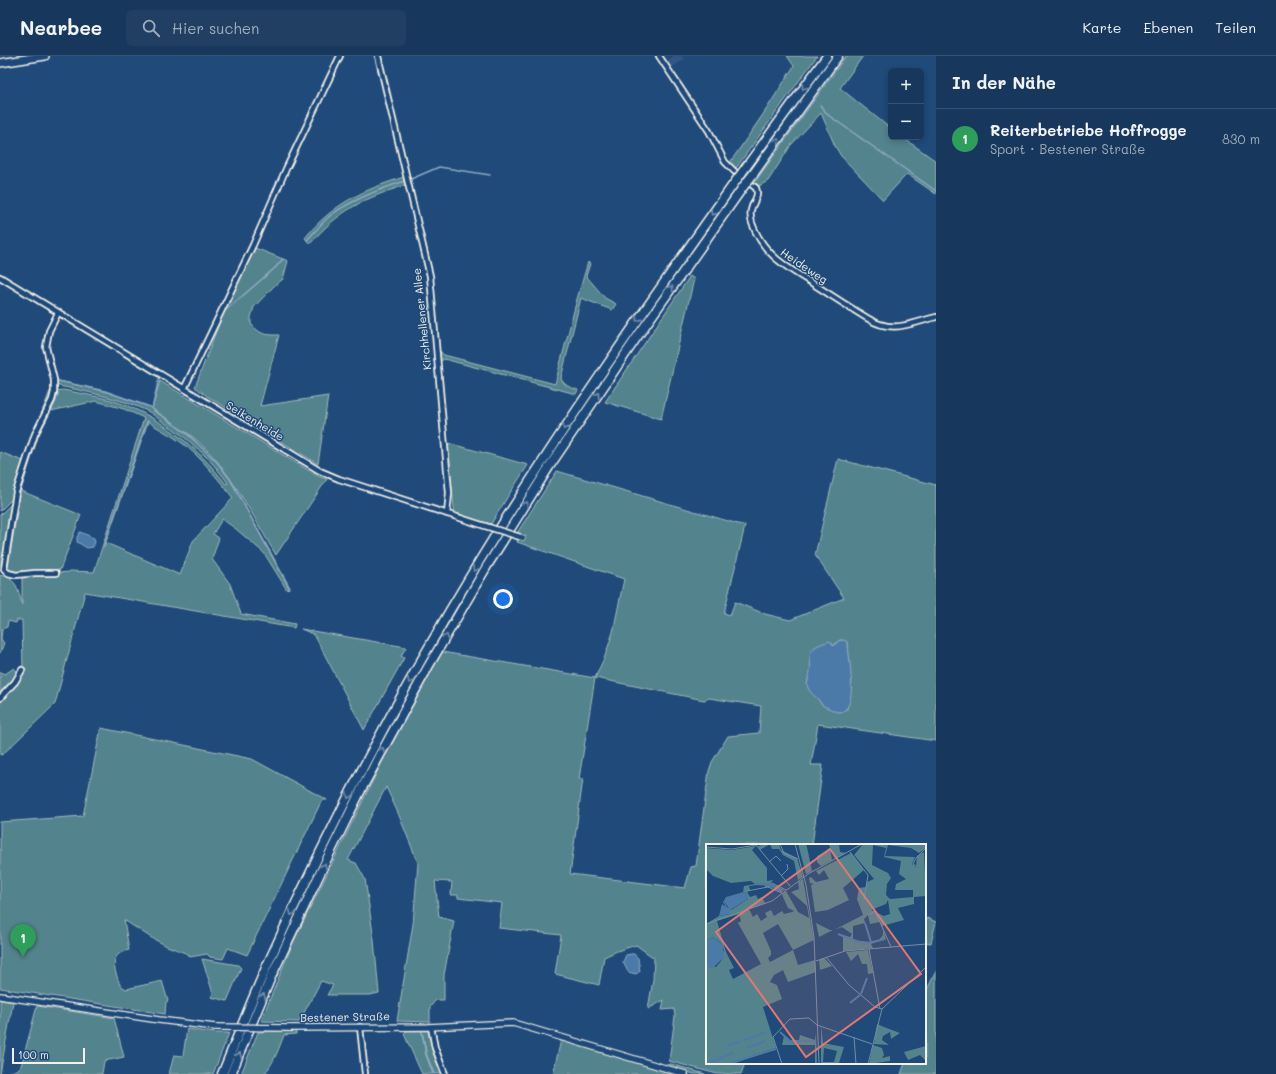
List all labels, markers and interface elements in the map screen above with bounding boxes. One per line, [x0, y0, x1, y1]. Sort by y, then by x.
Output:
search box [126, 10, 406, 46]
text: Nearbee [20, 15, 102, 40]
icon: search [140, 17, 162, 39]
text: Hier suchen [172, 18, 259, 38]
text: Karte [1082, 18, 1122, 37]
text: Ebenen [1144, 18, 1193, 37]
text: Teilen [1215, 18, 1256, 37]
map controls [888, 68, 924, 140]
button: + [888, 68, 924, 104]
text: In der Nähe [952, 71, 1056, 93]
one-way arrow [802, 83, 809, 90]
button: − [888, 104, 924, 140]
text: Reiterbetriebe Hoffrogge [990, 120, 1186, 140]
text: 1 [962, 130, 968, 147]
text: 830 m [1222, 130, 1260, 147]
one-way arrow [772, 138, 780, 145]
text: Sport · Bestener Straße [990, 140, 1145, 157]
one-way arrow [711, 209, 718, 216]
street label: Heideweg [778, 244, 831, 287]
street label: Kirchhellener Allee [409, 267, 434, 371]
one-way arrow [666, 285, 674, 292]
one-way arrow [636, 315, 643, 322]
one-way arrow [593, 392, 600, 399]
street label: Seikenheide [223, 397, 287, 444]
one-way arrow [562, 423, 570, 430]
one-way arrow [521, 501, 528, 508]
one-way arrow [472, 565, 479, 572]
your location [493, 589, 513, 609]
one-way arrow [441, 634, 448, 641]
one-way arrow [407, 677, 414, 685]
one-way arrow [378, 747, 385, 755]
one-way arrow [346, 792, 354, 800]
inset map [706, 844, 926, 1064]
one-way arrow [319, 863, 327, 871]
one-way arrow [289, 909, 297, 917]
pin: 1 [10, 924, 36, 957]
one-way arrow [258, 993, 266, 1001]
street label: Bestener Straße [300, 1008, 390, 1025]
scale bar [12, 1046, 85, 1065]
text: 100 m [18, 1047, 49, 1062]
one-way arrow [234, 1051, 242, 1058]

